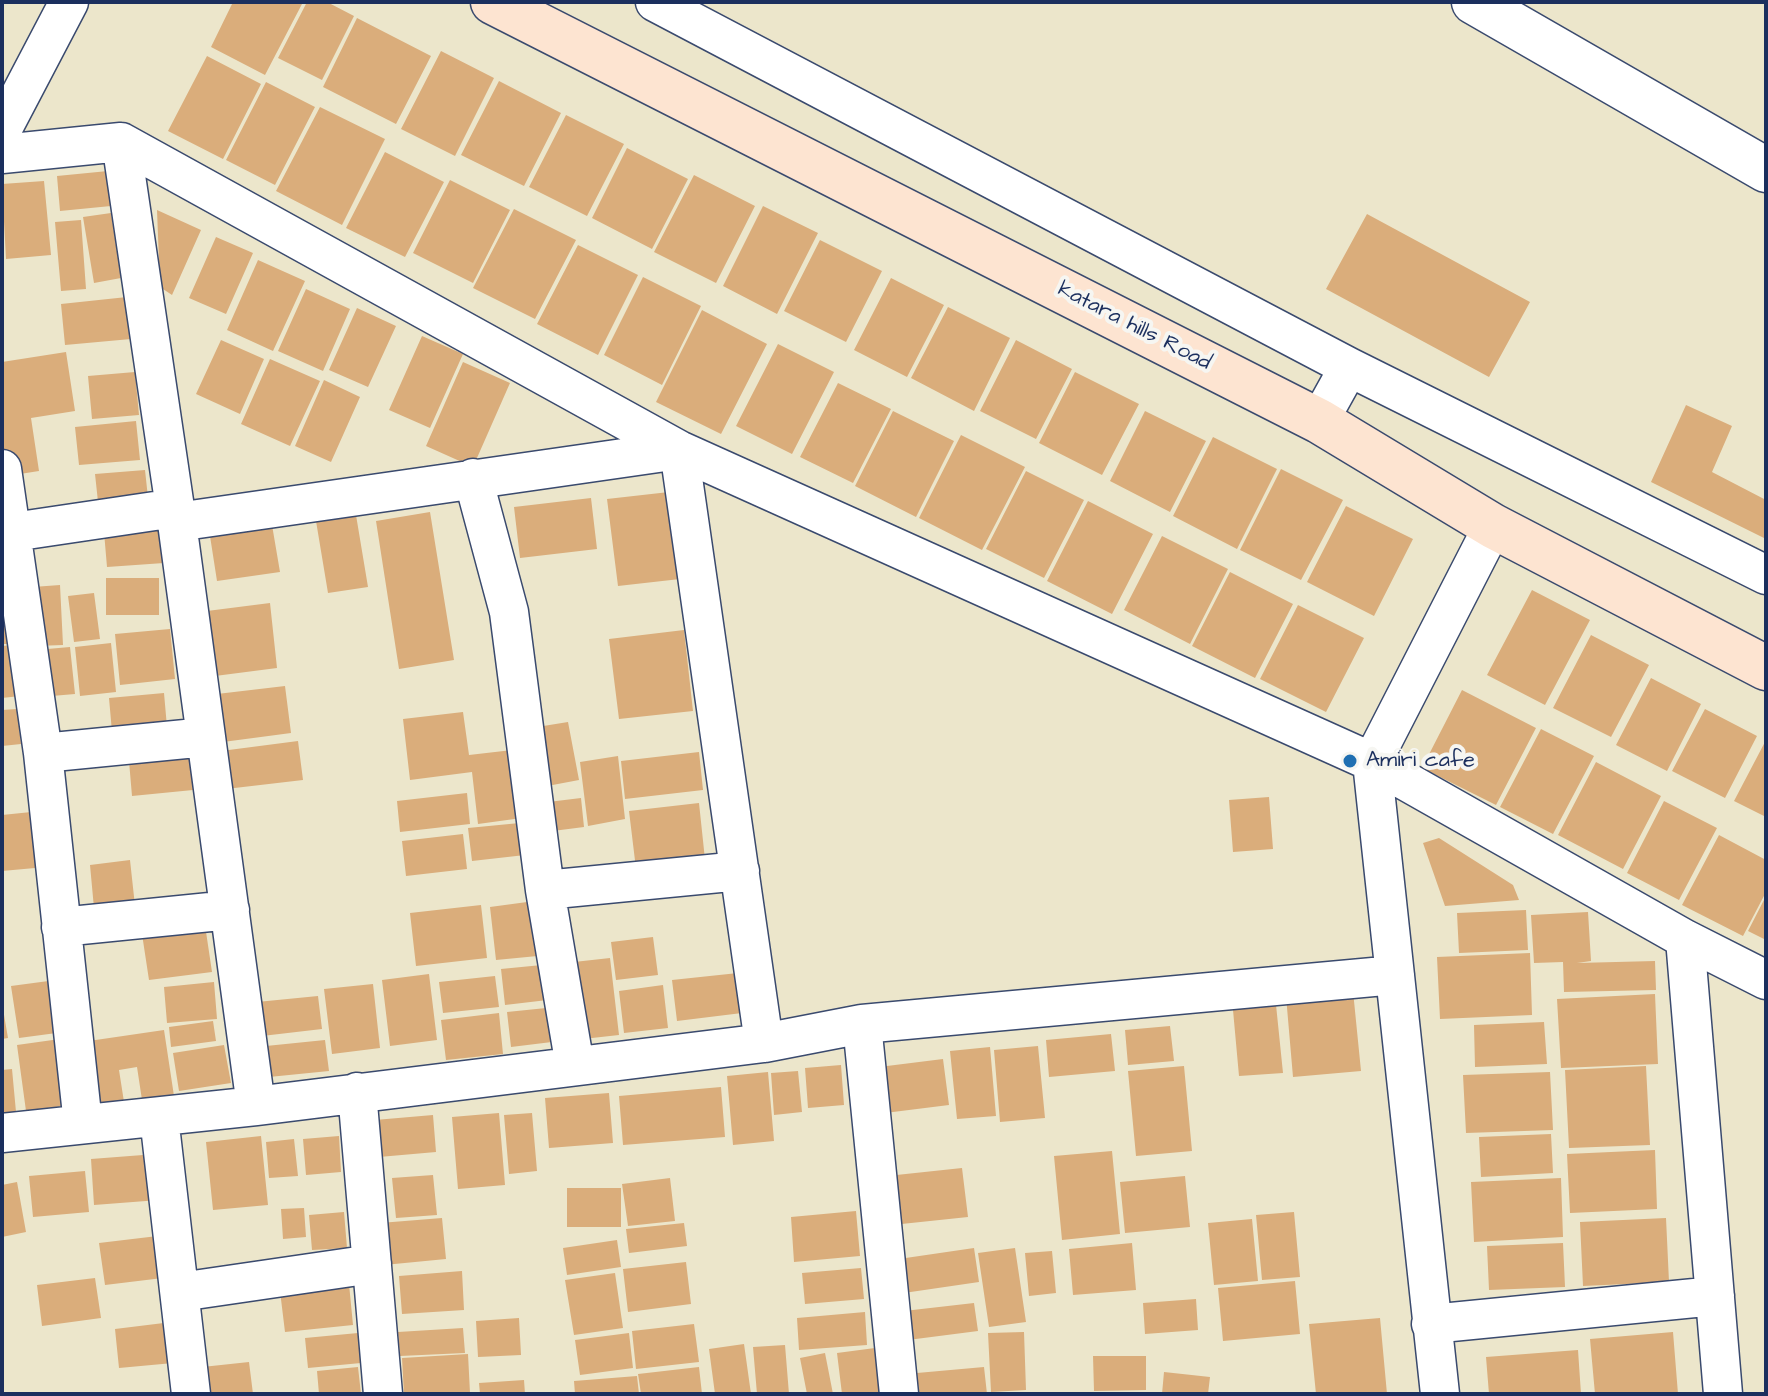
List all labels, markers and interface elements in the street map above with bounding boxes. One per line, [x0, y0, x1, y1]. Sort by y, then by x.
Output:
street label: katara hills Road [1053, 277, 1215, 377]
place label: Amiri cafe [1366, 748, 1475, 774]
marker: Amiri cafe [1341, 752, 1359, 770]

